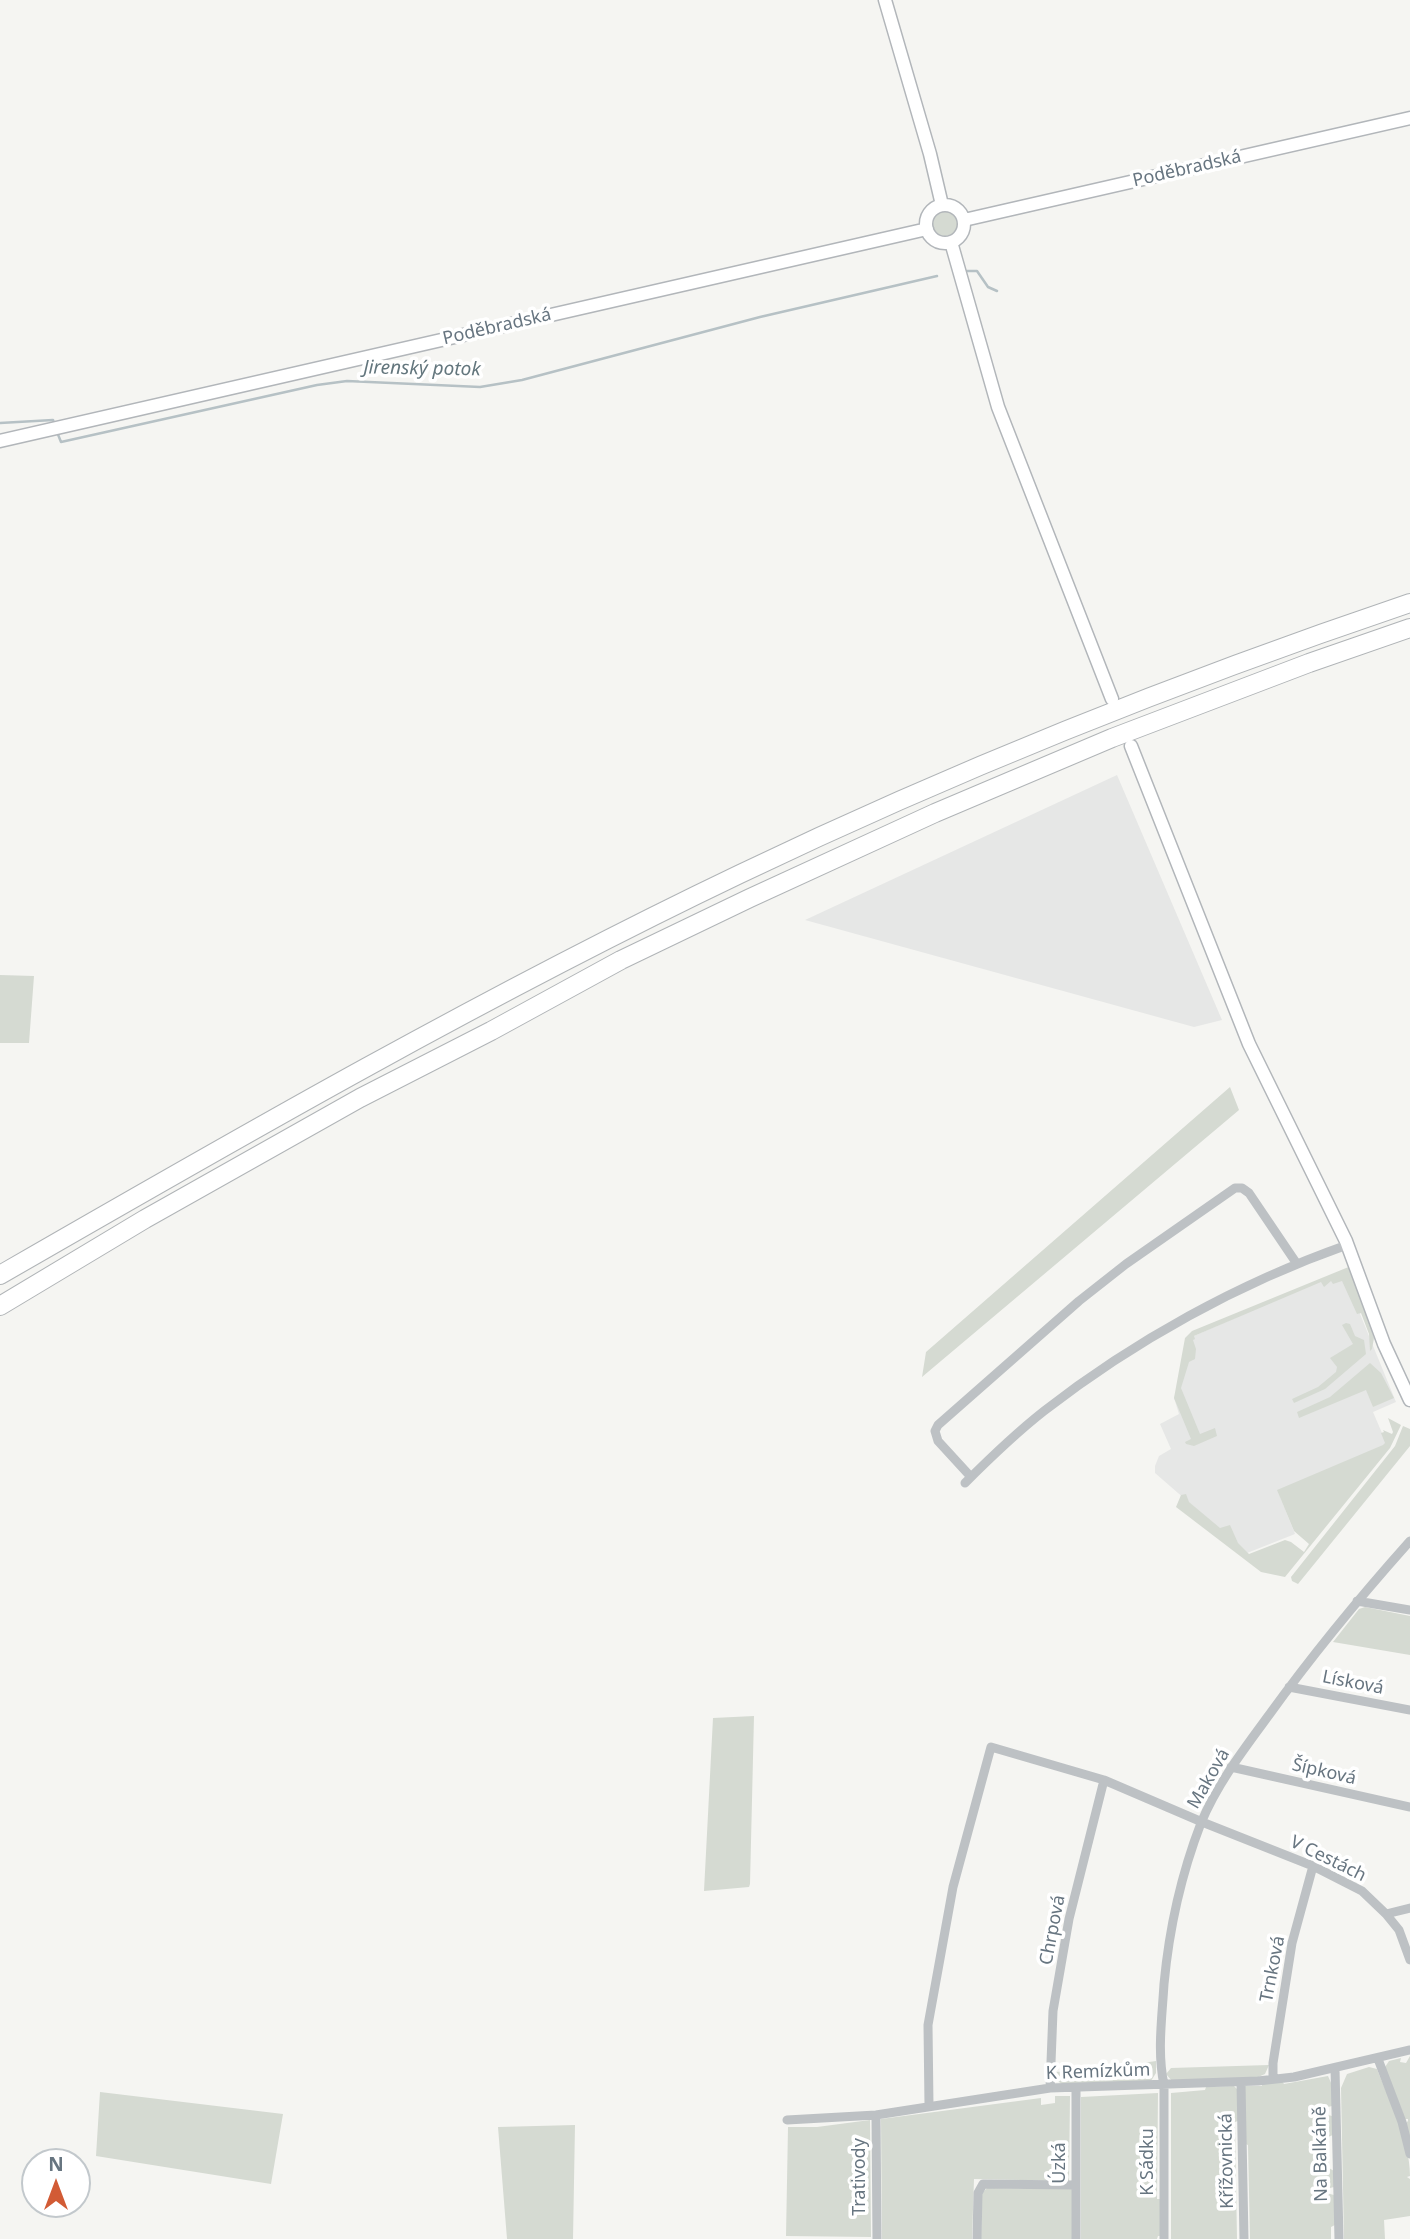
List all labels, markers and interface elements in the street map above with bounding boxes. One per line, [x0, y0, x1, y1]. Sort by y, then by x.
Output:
street label: Poděbradská [1131, 146, 1243, 192]
street label: Poděbradská [441, 304, 553, 350]
water label: Jirenský potok [363, 357, 481, 381]
street label: Lísková [1320, 1666, 1386, 1700]
street label: Maková [1183, 1745, 1235, 1813]
street label: Šípková [1290, 1754, 1358, 1790]
street label: V Cestách [1286, 1831, 1370, 1887]
street label: Chrpová [1036, 1893, 1070, 1967]
street label: Trnková [1256, 1934, 1290, 2004]
street label: K Remízkům [1045, 2059, 1151, 2085]
street label: Na Balkáně [1309, 2106, 1333, 2202]
street label: Křížovnická [1215, 2113, 1239, 2209]
street label: K Sádku [1137, 2128, 1159, 2196]
street label: Trativody [849, 2138, 871, 2216]
street label: Úzká [1049, 2142, 1071, 2184]
north arrow [21, 2148, 91, 2218]
text: N [48, 2151, 64, 2177]

